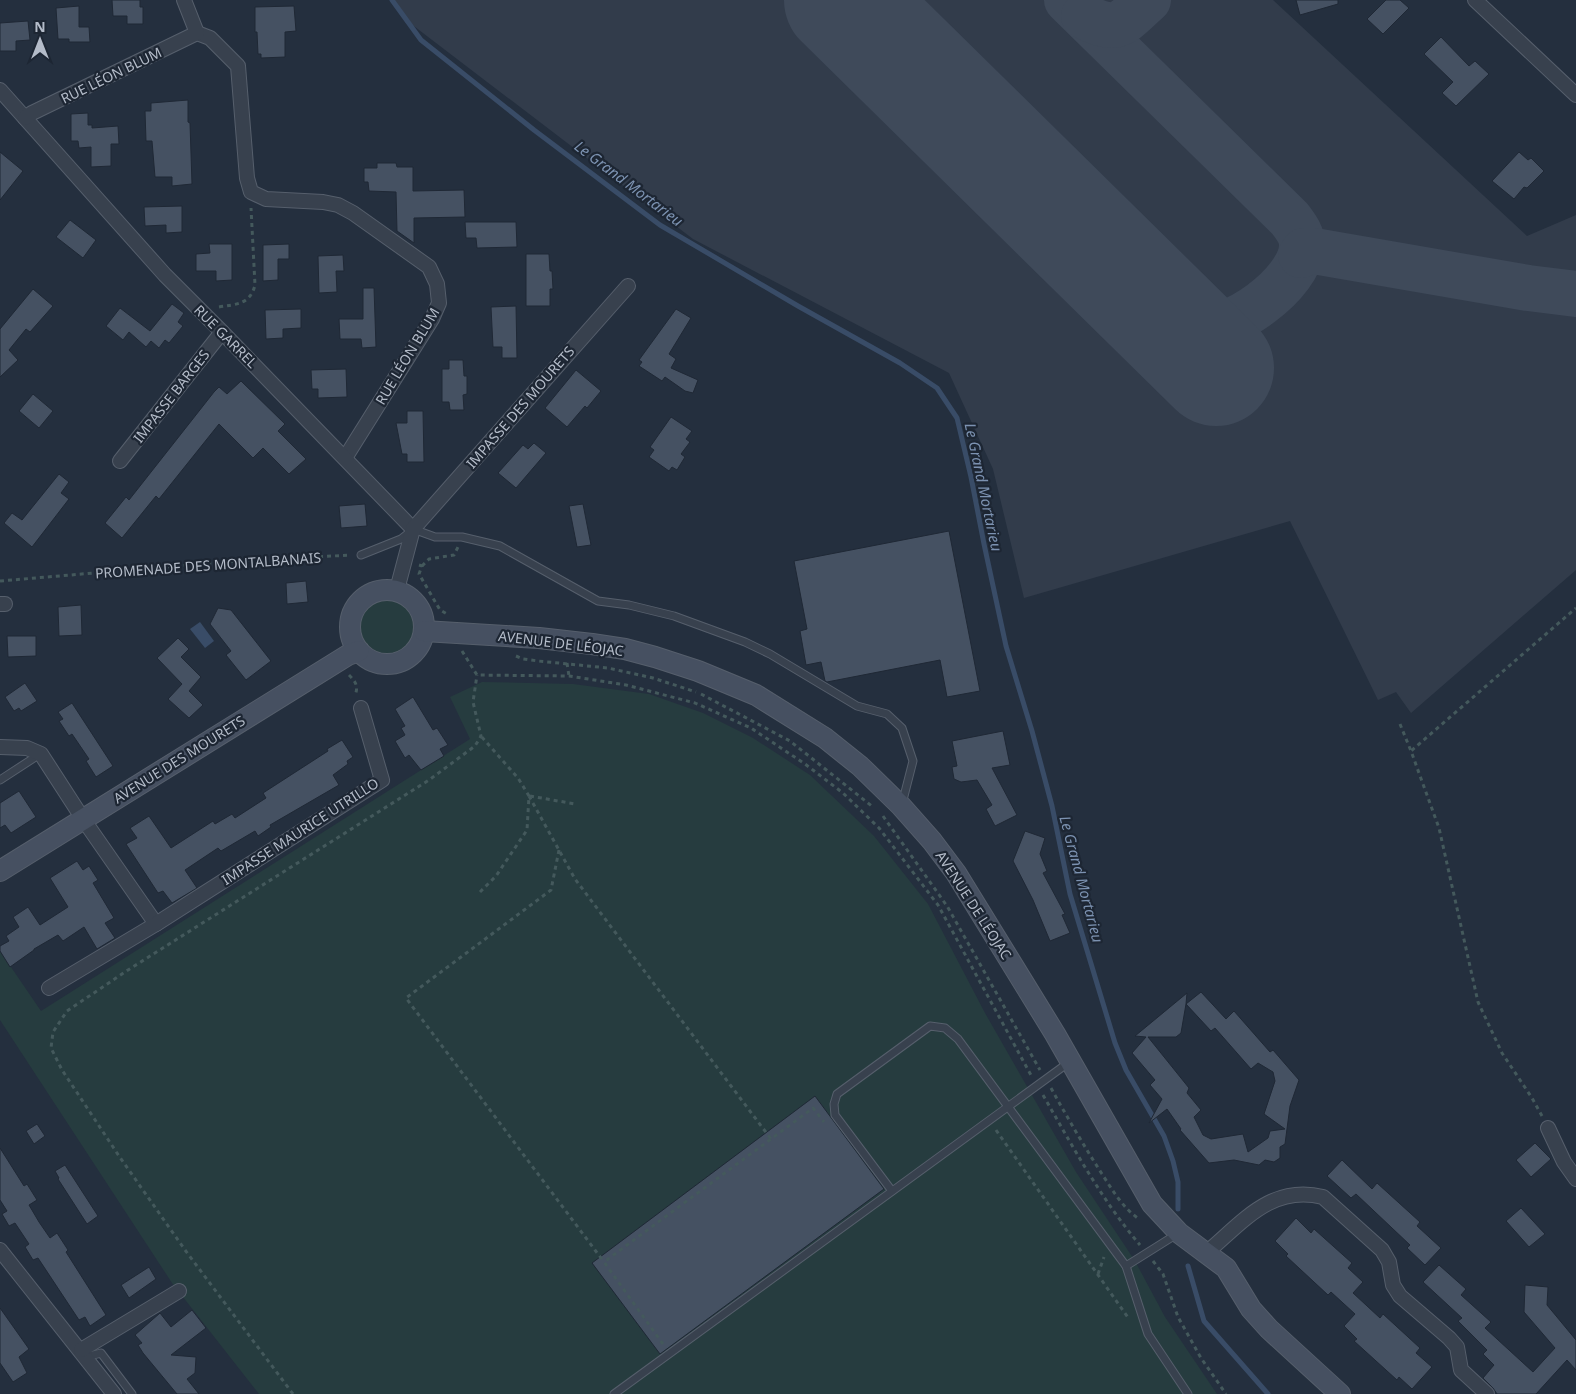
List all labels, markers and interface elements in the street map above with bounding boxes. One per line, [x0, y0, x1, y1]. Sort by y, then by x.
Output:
north arrow [15, 15, 65, 65]
text: N [34, 17, 46, 36]
street label: RUE LÉON BLUM [57, 42, 165, 108]
water label: Le Grand Mortarieu [571, 136, 687, 231]
street label: RUE GARREL [190, 300, 262, 372]
street label: RUE LÉON BLUM [371, 304, 443, 408]
street label: IMPASSE DES MOURETS [462, 342, 579, 472]
street label: IMPASSE BARGES [129, 345, 214, 447]
water label: Le Grand Mortarieu [961, 421, 1007, 553]
street label: PROMENADE DES MONTALBANAIS [94, 548, 322, 582]
street label: AVENUE DE LÉOJAC [497, 626, 625, 660]
street label: AVENUE DES MOURETS [110, 710, 249, 807]
street label: IMPASSE MAURICE UTRILLO [218, 773, 382, 889]
water label: Le Grand Mortarieu [1055, 813, 1109, 945]
street label: AVENUE DE LÉOJAC [932, 847, 1016, 963]

